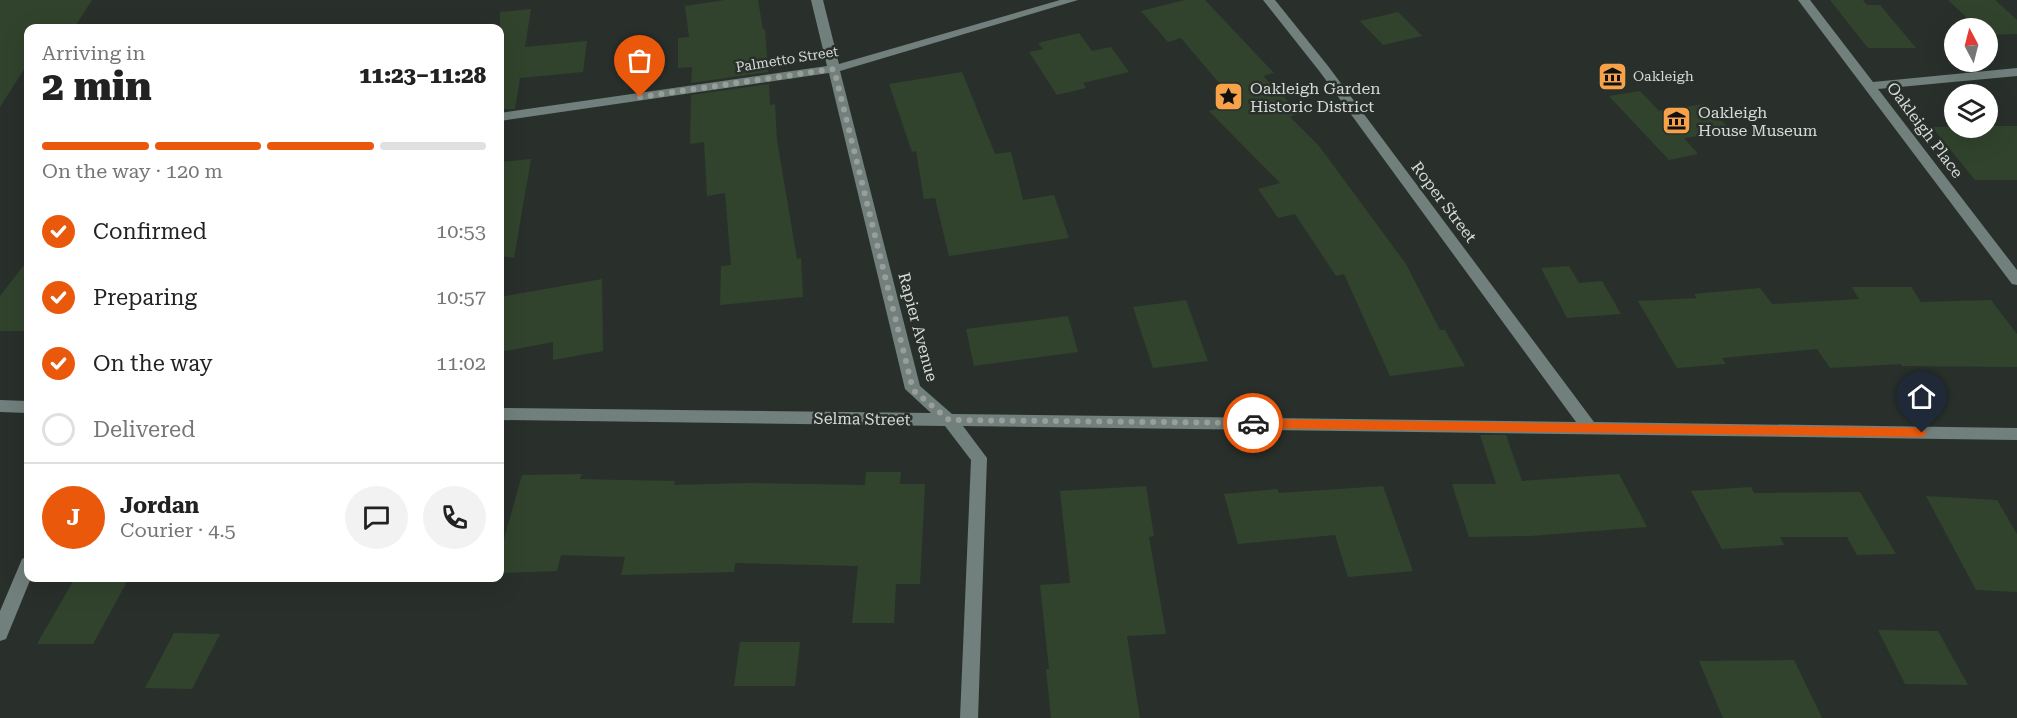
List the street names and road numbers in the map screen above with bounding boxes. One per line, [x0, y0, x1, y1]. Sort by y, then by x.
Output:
street label: Palmetto Street [735, 43, 839, 75]
street label: Oakleigh Place [1883, 78, 1967, 182]
street label: Roper Street [1407, 158, 1481, 246]
street label: Rapier Avenue [894, 270, 942, 384]
street label: Selma Street [813, 409, 911, 429]

